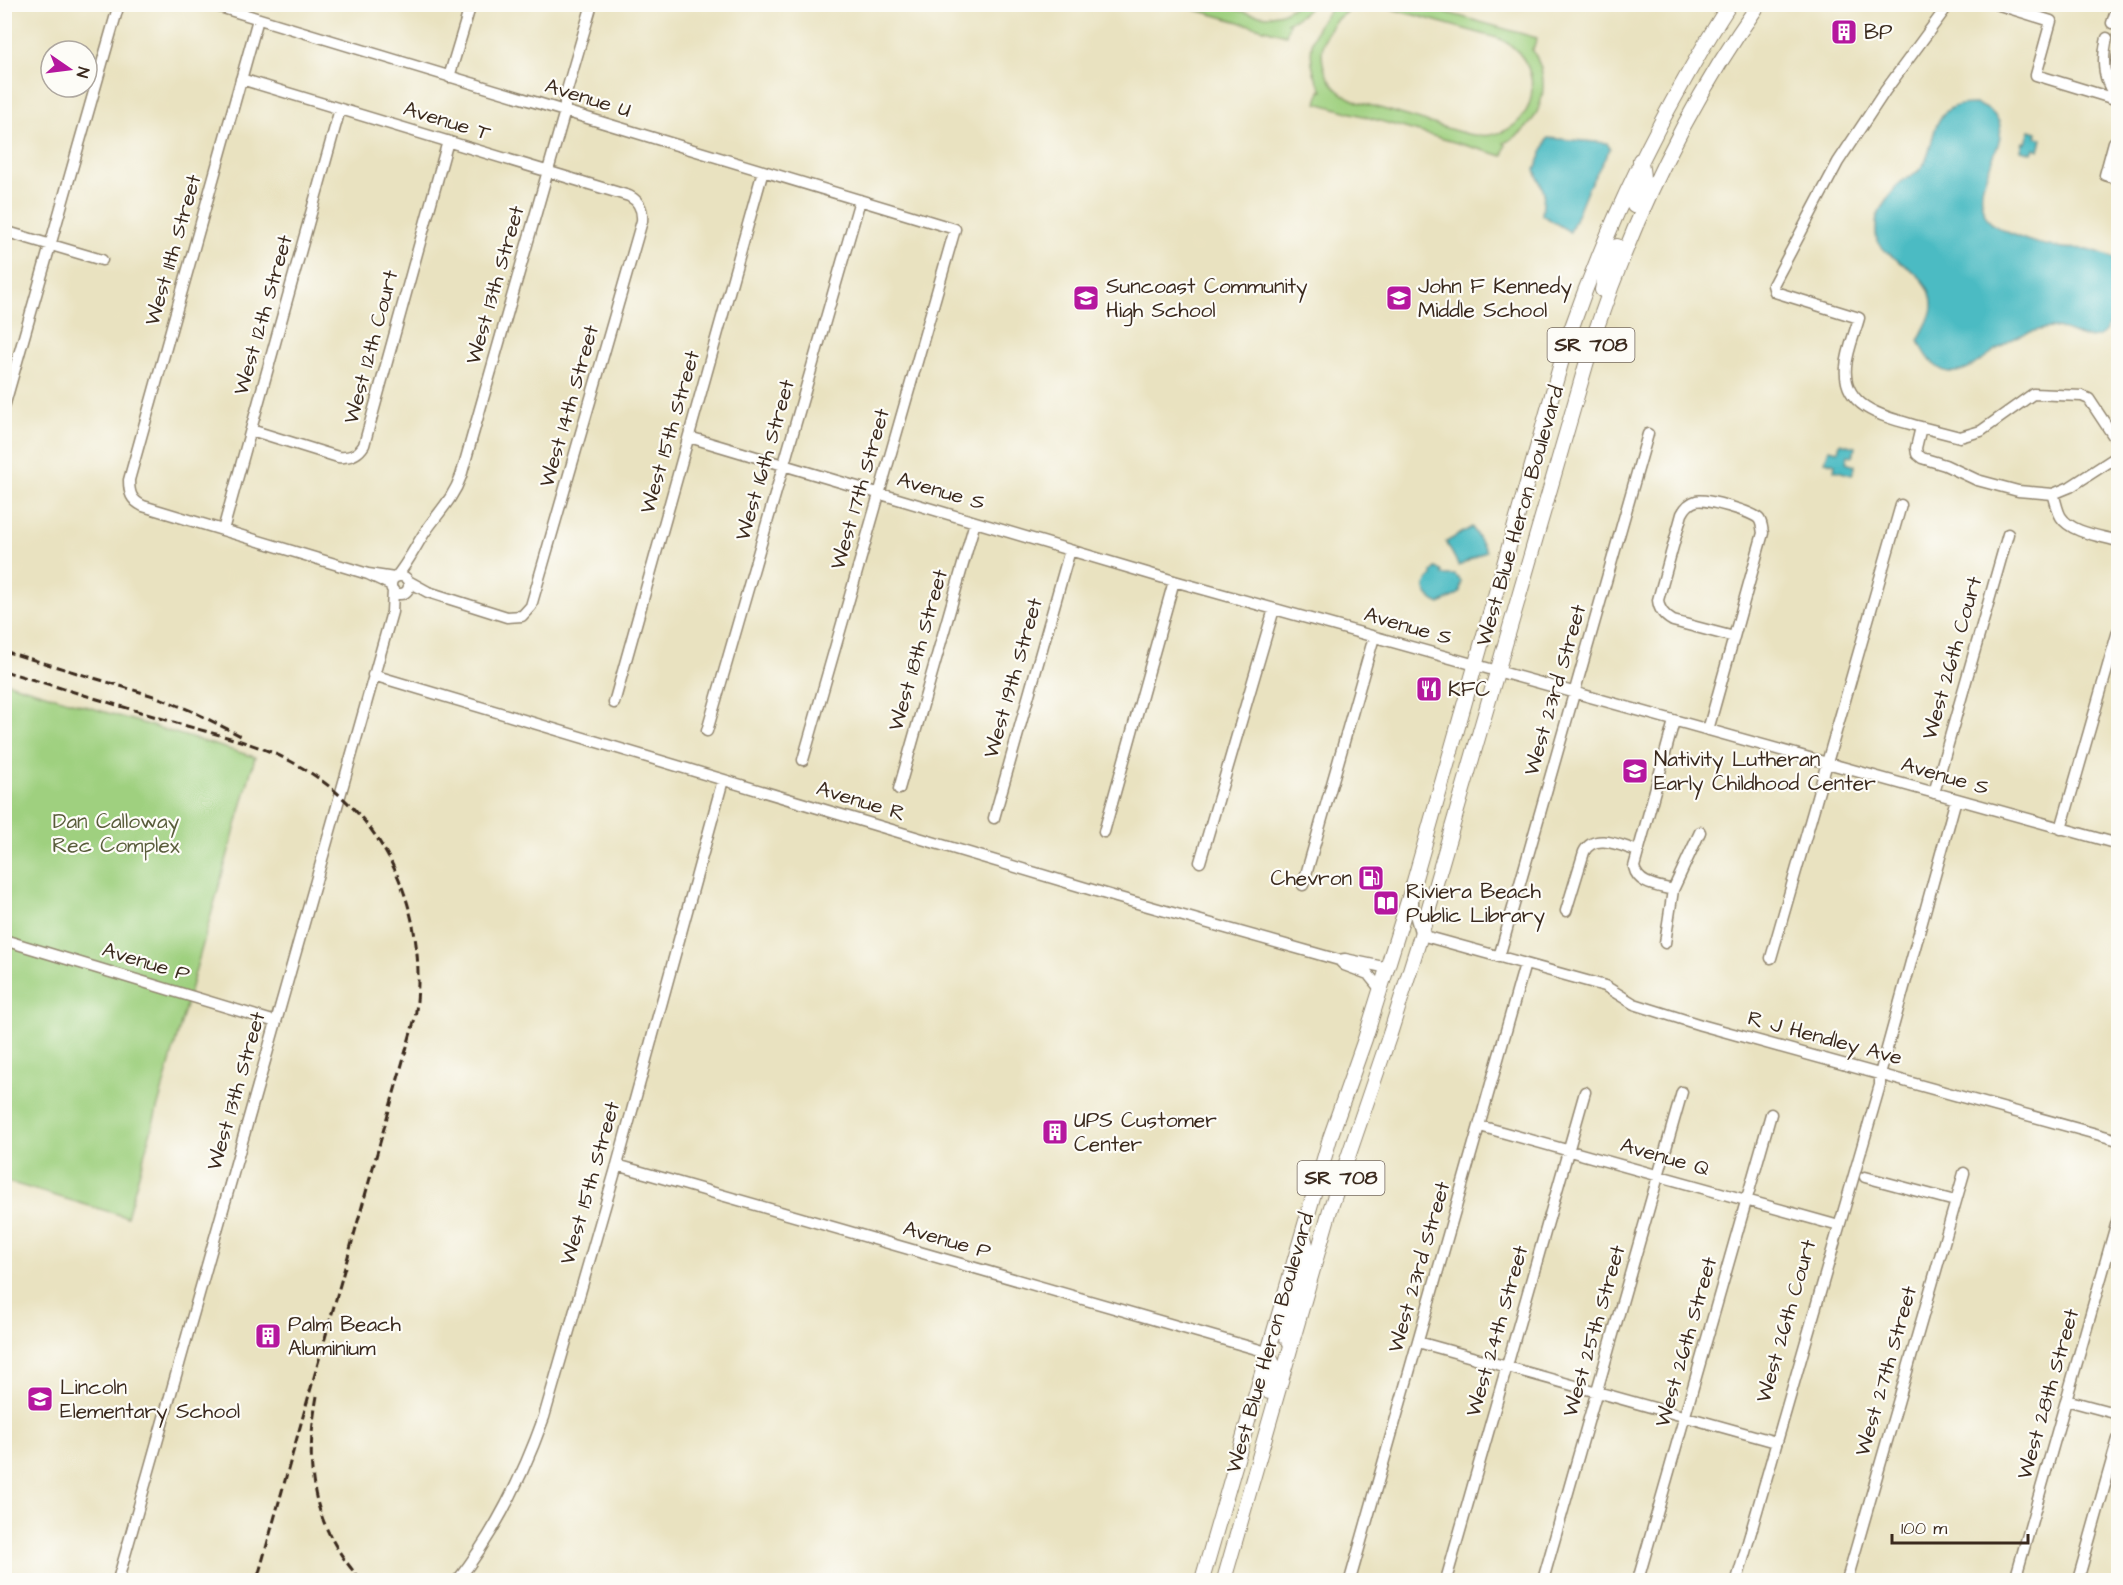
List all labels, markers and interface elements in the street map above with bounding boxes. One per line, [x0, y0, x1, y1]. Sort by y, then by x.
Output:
building icon: BP [1829, 17, 1859, 47]
place label: BP [1864, 18, 1893, 47]
north arrow [39, 39, 99, 99]
text: N [71, 65, 94, 80]
street label: Avenue U [541, 71, 635, 125]
street label: Avenue T [400, 94, 495, 148]
street label: West 11th Street [138, 171, 209, 329]
street label: West 13th Street [458, 202, 532, 368]
street label: West 12th Street [226, 231, 300, 398]
street label: West 12th Court [337, 266, 406, 427]
place label: Suncoast Community High School [1106, 272, 1308, 327]
place label: John F Kennedy Middle School [1418, 272, 1572, 325]
school or university icon: Suncoast Community High School [1071, 283, 1101, 313]
school or university icon: John F Kennedy Middle School [1384, 283, 1414, 313]
street label: West 14th Street [532, 321, 606, 491]
road number: SR 708 [1548, 328, 1634, 362]
street label: West 15th Street [633, 347, 707, 517]
street label: West 16th Street [728, 375, 802, 544]
street label: West Blue Heron Boulevard [1469, 382, 1571, 650]
street label: West 17th Street [823, 405, 897, 573]
street label: Avenue S [894, 465, 988, 517]
street label: West 18th Street [881, 565, 955, 734]
street label: West 26th Court [1915, 573, 1989, 743]
street label: West 19th Street [976, 594, 1050, 761]
street label: Avenue S [1361, 600, 1455, 652]
street label: West 23rd Street [1517, 601, 1593, 779]
restaurant icon: KFC [1414, 674, 1444, 704]
place label: KFC [1448, 675, 1490, 704]
place label: Nativity Lutheran Early Childhood Center [1654, 745, 1876, 800]
street label: Avenue S [1898, 750, 1992, 802]
school or university icon: Nativity Lutheran Early Childhood Center [1620, 756, 1650, 786]
street label: Avenue R [813, 774, 909, 828]
park label: Dan Calloway Rec Complex [52, 807, 180, 861]
fuel station icon: Chevron [1356, 863, 1386, 893]
place label: Chevron [1271, 864, 1352, 893]
place label: Riviera Beach Public Library [1406, 877, 1545, 932]
library icon: Riviera Beach Public Library [1371, 888, 1401, 918]
street label: Avenue P [99, 935, 194, 989]
street label: R J Hendley Ave [1744, 1003, 1905, 1074]
street label: West 13th Street [199, 1008, 273, 1174]
street label: West 15th Street [553, 1098, 627, 1268]
place label: UPS Customer Center [1074, 1106, 1217, 1159]
building icon: UPS Customer Center [1040, 1117, 1070, 1147]
street label: Avenue Q [1617, 1130, 1713, 1184]
road number: SR 708 [1298, 1161, 1384, 1195]
street label: West 23rd Street [1381, 1178, 1457, 1356]
street label: West Blue Heron Boulevard [1219, 1209, 1321, 1477]
street label: Avenue P [900, 1214, 995, 1267]
street label: West 26th Court [1749, 1236, 1823, 1406]
street label: West 24th Street [1459, 1241, 1535, 1420]
street label: West 25th Street [1556, 1241, 1633, 1420]
street label: West 26th Street [1648, 1253, 1724, 1431]
street label: West 27th Street [1848, 1282, 1924, 1459]
street label: West 28th Street [2010, 1305, 2086, 1483]
place label: Palm Beach Aluminium [288, 1310, 401, 1363]
building icon: Palm Beach Aluminium [253, 1321, 283, 1351]
place label: Lincoln Elementary School [60, 1373, 240, 1428]
school or university icon: Lincoln Elementary School [25, 1384, 55, 1414]
scale bar [1892, 1507, 2028, 1545]
text: 100 m [1901, 1516, 1947, 1541]

